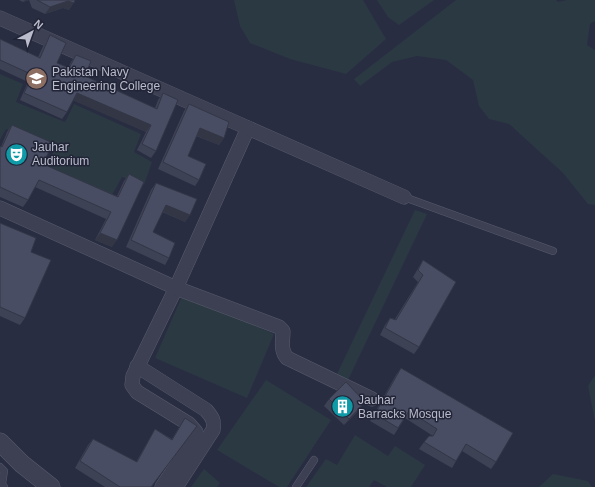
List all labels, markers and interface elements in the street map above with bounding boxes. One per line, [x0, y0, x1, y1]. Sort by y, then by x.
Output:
north arrow [12, 12, 52, 52]
text: N [32, 17, 46, 32]
place label: Pakistan Navy Engineering College [52, 65, 160, 93]
school or university icon: Pakistan Navy Engineering College [23, 66, 49, 92]
place label: Jauhar Auditorium [32, 140, 89, 168]
theatre icon: Jauhar Auditorium [3, 141, 29, 167]
place label: Jauhar Barracks Mosque [358, 393, 452, 421]
building icon: Jauhar Barracks Mosque [329, 394, 355, 420]

